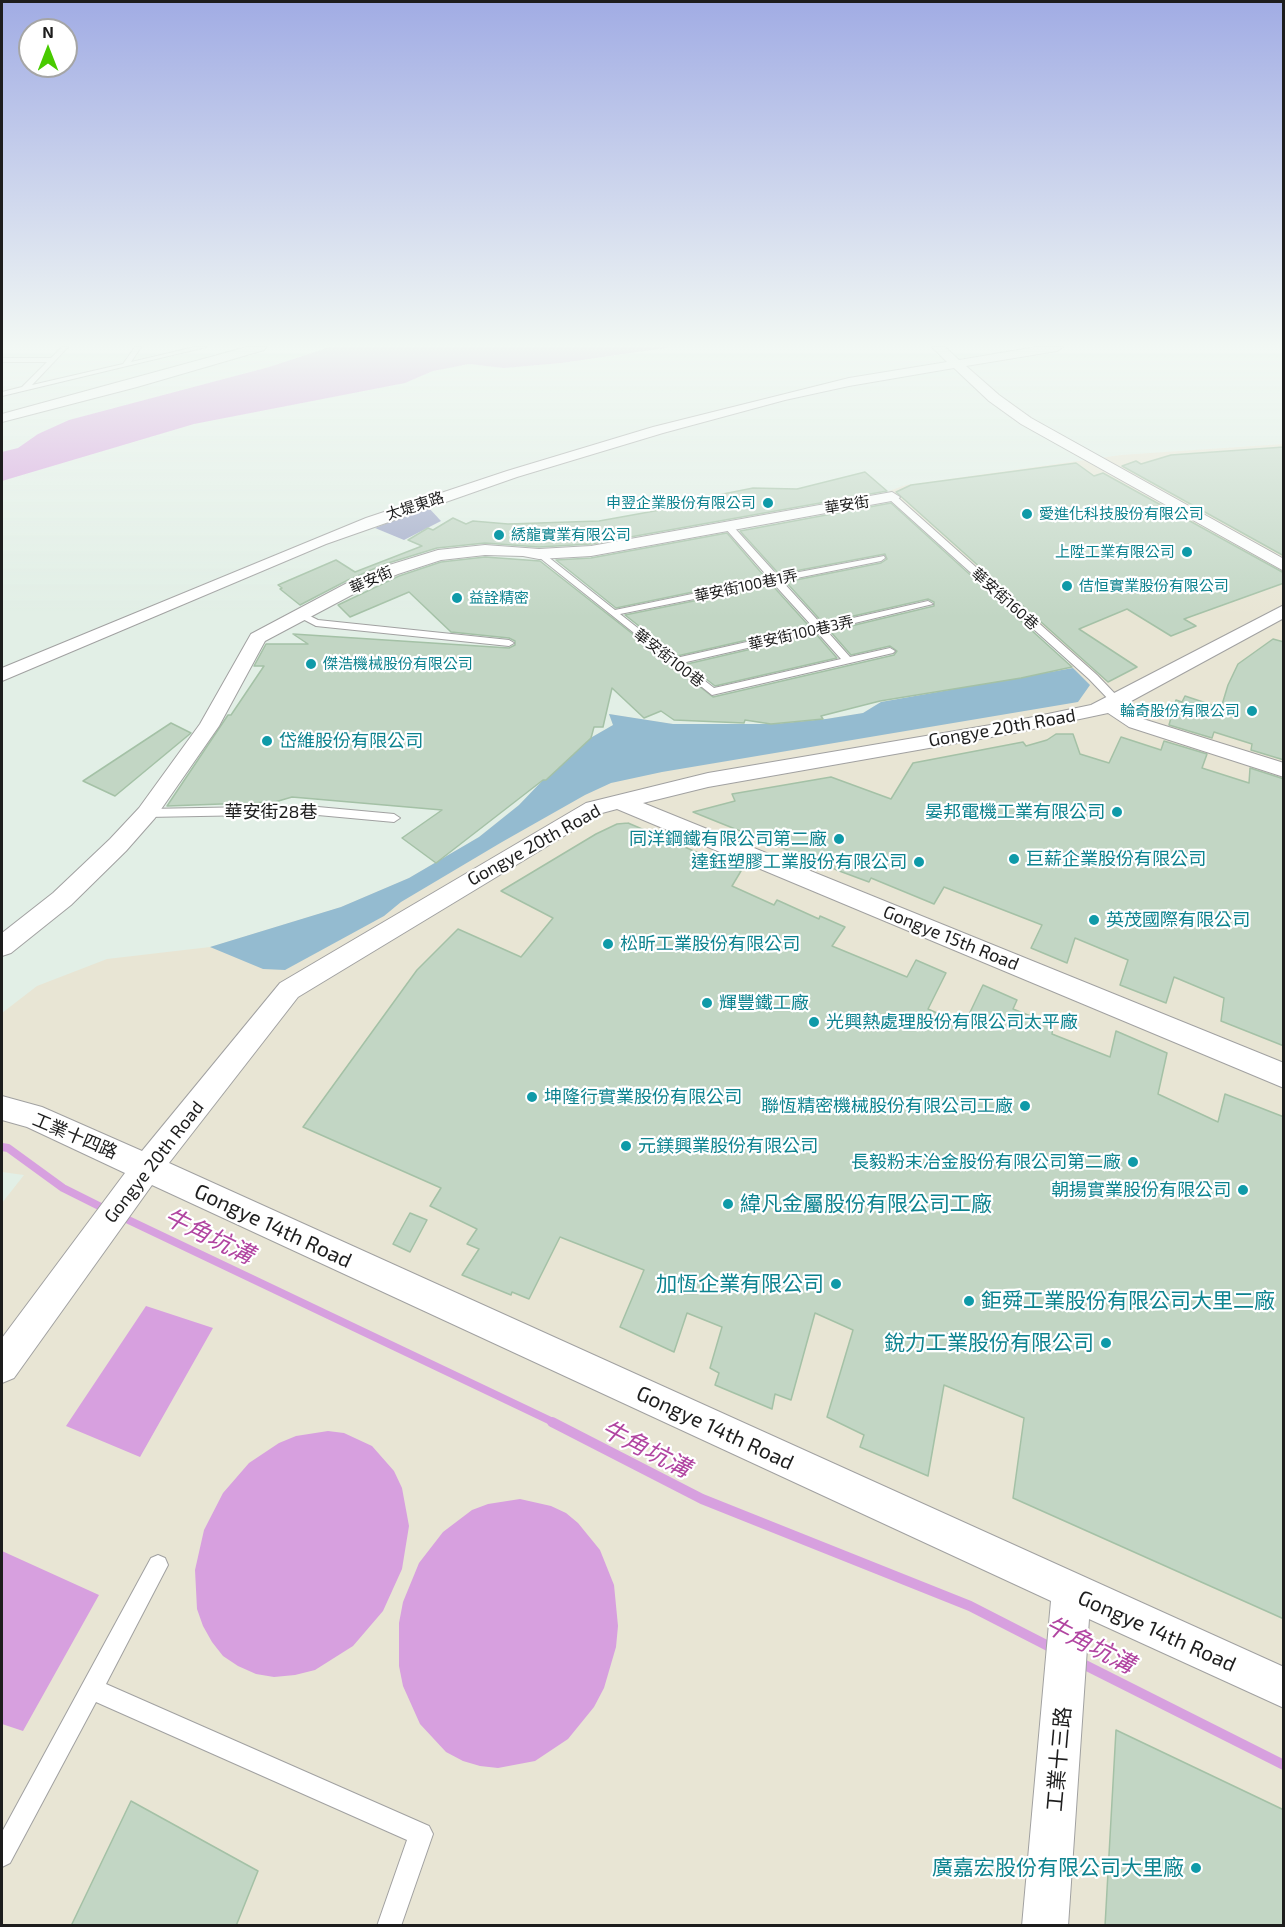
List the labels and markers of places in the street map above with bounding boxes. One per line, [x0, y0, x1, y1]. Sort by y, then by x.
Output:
place label: 申翌企業股份有限公司 [606, 494, 756, 512]
marker: 申翌企業股份有限公司 [761, 496, 775, 510]
place label: 愛進化科技股份有限公司 [1039, 505, 1204, 523]
marker: 愛進化科技股份有限公司 [1020, 507, 1034, 521]
place label: 綉龍實業有限公司 [511, 526, 631, 544]
marker: 綉龍實業有限公司 [492, 528, 506, 542]
place label: 上陞工業有限公司 [1055, 543, 1175, 561]
marker: 上陞工業有限公司 [1180, 545, 1194, 559]
place label: 佶恒實業股份有限公司 [1079, 577, 1229, 595]
marker: 佶恒實業股份有限公司 [1060, 579, 1074, 593]
place label: 益詮精密 [469, 589, 529, 607]
marker: 益詮精密 [450, 591, 464, 605]
place label: 傑浩機械股份有限公司 [323, 655, 473, 673]
marker: 傑浩機械股份有限公司 [304, 657, 318, 671]
place label: 輪奇股份有限公司 [1120, 702, 1240, 720]
marker: 輪奇股份有限公司 [1245, 704, 1259, 718]
place label: 岱維股份有限公司 [279, 730, 423, 752]
marker: 岱維股份有限公司 [260, 734, 274, 748]
place label: 晏邦電機工業有限公司 [925, 801, 1105, 823]
marker: 晏邦電機工業有限公司 [1110, 805, 1124, 819]
place label: 同洋鋼鐵有限公司第二廠 [629, 828, 827, 850]
marker: 同洋鋼鐵有限公司第二廠 [832, 832, 846, 846]
place label: 巨薪企業股份有限公司 [1026, 848, 1206, 870]
place label: 達鈺塑膠工業股份有限公司 [691, 851, 907, 873]
marker: 巨薪企業股份有限公司 [1007, 852, 1021, 866]
marker: 達鈺塑膠工業股份有限公司 [912, 855, 926, 869]
place label: 英茂國際有限公司 [1106, 909, 1250, 931]
marker: 英茂國際有限公司 [1087, 913, 1101, 927]
place label: 松昕工業股份有限公司 [620, 933, 800, 955]
marker: 松昕工業股份有限公司 [601, 937, 615, 951]
place label: 輝豐鐵工廠 [719, 992, 809, 1014]
marker: 輝豐鐵工廠 [700, 996, 714, 1010]
place label: 光興熱處理股份有限公司太平廠 [826, 1011, 1078, 1033]
marker: 光興熱處理股份有限公司太平廠 [807, 1015, 821, 1029]
place label: 坤隆行實業股份有限公司 [544, 1086, 742, 1108]
marker: 坤隆行實業股份有限公司 [525, 1090, 539, 1104]
place label: 聯恆精密機械股份有限公司工廠 [761, 1095, 1013, 1117]
marker: 聯恆精密機械股份有限公司工廠 [1018, 1099, 1032, 1113]
place label: 元鎂興業股份有限公司 [638, 1135, 818, 1157]
marker: 元鎂興業股份有限公司 [619, 1139, 633, 1153]
place label: 長毅粉末冶金股份有限公司第二廠 [851, 1151, 1121, 1173]
marker: 長毅粉末冶金股份有限公司第二廠 [1126, 1155, 1140, 1169]
place label: 朝揚實業股份有限公司 [1051, 1179, 1231, 1201]
marker: 朝揚實業股份有限公司 [1236, 1183, 1250, 1197]
place label: 緯凡金屬股份有限公司工廠 [740, 1191, 992, 1217]
marker: 緯凡金屬股份有限公司工廠 [721, 1197, 735, 1211]
place label: 加恆企業有限公司 [656, 1271, 824, 1297]
marker: 加恆企業有限公司 [829, 1277, 843, 1291]
place label: 鉅舜工業股份有限公司大里二廠 [981, 1288, 1275, 1314]
marker: 鉅舜工業股份有限公司大里二廠 [962, 1294, 976, 1308]
place label: 銳力工業股份有限公司 [884, 1330, 1094, 1356]
marker: 銳力工業股份有限公司 [1099, 1336, 1113, 1350]
place label: 廣嘉宏股份有限公司大里廠 [932, 1855, 1184, 1881]
marker: 廣嘉宏股份有限公司大里廠 [1189, 1861, 1203, 1875]

